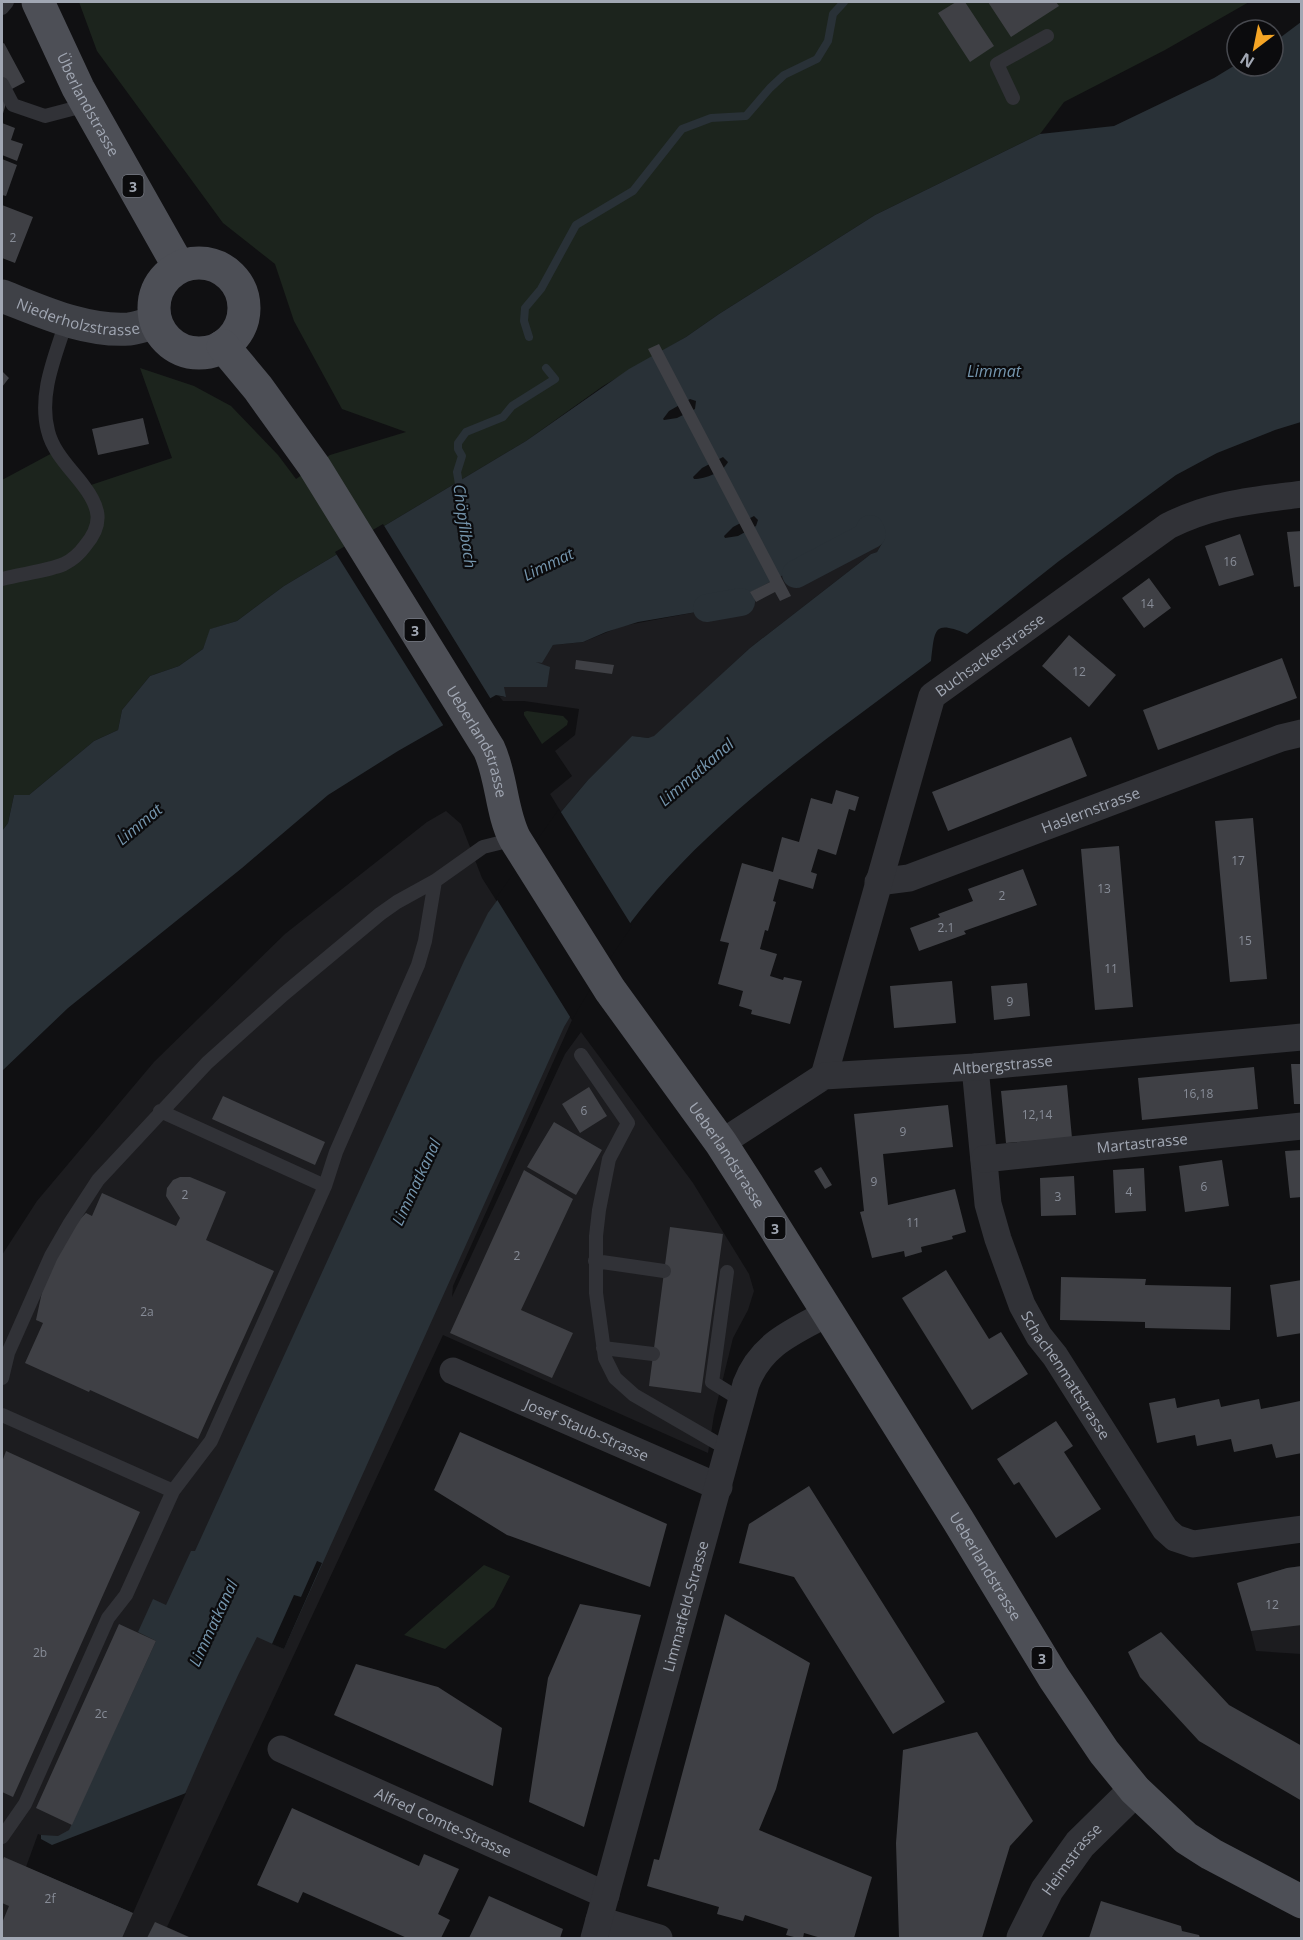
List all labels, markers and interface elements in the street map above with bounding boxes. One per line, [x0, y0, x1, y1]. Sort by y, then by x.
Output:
north arrow [1225, 18, 1285, 78]
text: N [1236, 48, 1258, 73]
street label: Überlandstrasse [53, 49, 124, 160]
road number: 3 [122, 175, 144, 197]
house number: 2 [10, 229, 17, 246]
street label: Niederholzstrasse [14, 293, 142, 339]
water label: Limmat [967, 360, 1022, 382]
water label: Chöpflibach [448, 483, 482, 569]
water label: Limmat [519, 542, 578, 586]
house number: 16 [1223, 553, 1237, 570]
house number: 14 [1140, 595, 1154, 612]
street label: Buchsackerstrasse [931, 608, 1048, 701]
road number: 3 [404, 619, 426, 641]
house number: 12 [1072, 663, 1086, 680]
street label: Ueberlandstrasse [442, 682, 512, 799]
water label: Limmatkanal [654, 733, 739, 811]
street label: Haslernstrasse [1038, 782, 1142, 837]
water label: Limmat [111, 798, 167, 850]
house number: 17 [1231, 852, 1245, 869]
house number: 13 [1097, 880, 1111, 897]
house number: 2 [999, 887, 1006, 904]
house number: 2.1 [938, 919, 954, 936]
house number: 15 [1238, 932, 1252, 949]
house number: 11 [1104, 960, 1118, 977]
house number: 9 [1007, 993, 1014, 1010]
street label: Altbergstrasse [952, 1050, 1054, 1078]
house number: 16,18 [1183, 1085, 1213, 1102]
street label: Ueberlandstrasse [684, 1098, 770, 1211]
house number: 6 [581, 1102, 588, 1119]
house number: 12,14 [1022, 1106, 1052, 1123]
house number: 9 [900, 1123, 907, 1140]
street label: Martastrasse [1096, 1128, 1189, 1157]
water label: Limmatkanal [386, 1134, 446, 1229]
house number: 9 [871, 1173, 878, 1190]
house number: 6 [1201, 1178, 1208, 1195]
house number: 4 [1126, 1183, 1133, 1200]
house number: 2 [182, 1186, 189, 1203]
house number: 3 [1055, 1188, 1062, 1205]
house number: 11 [906, 1214, 920, 1231]
road number: 3 [764, 1217, 786, 1239]
house number: 2 [514, 1247, 521, 1264]
house number: 2a [140, 1303, 154, 1320]
street label: Schachenmattstrasse [1017, 1307, 1115, 1443]
street label: Josef Staub-Strasse [520, 1393, 652, 1465]
street label: Ueberlandstrasse [945, 1508, 1027, 1624]
street label: Limmatfeld-Strasse [657, 1538, 713, 1674]
water label: Limmatkanal [183, 1575, 243, 1670]
house number: 12 [1265, 1596, 1279, 1613]
house number: 2b [33, 1644, 47, 1661]
road number: 3 [1032, 1647, 1052, 1669]
house number: 2c [95, 1705, 108, 1722]
street label: Alfred Comte-Strasse [372, 1783, 515, 1861]
street label: Heimstrasse [1036, 1819, 1106, 1899]
house number: 2f [45, 1890, 56, 1907]

